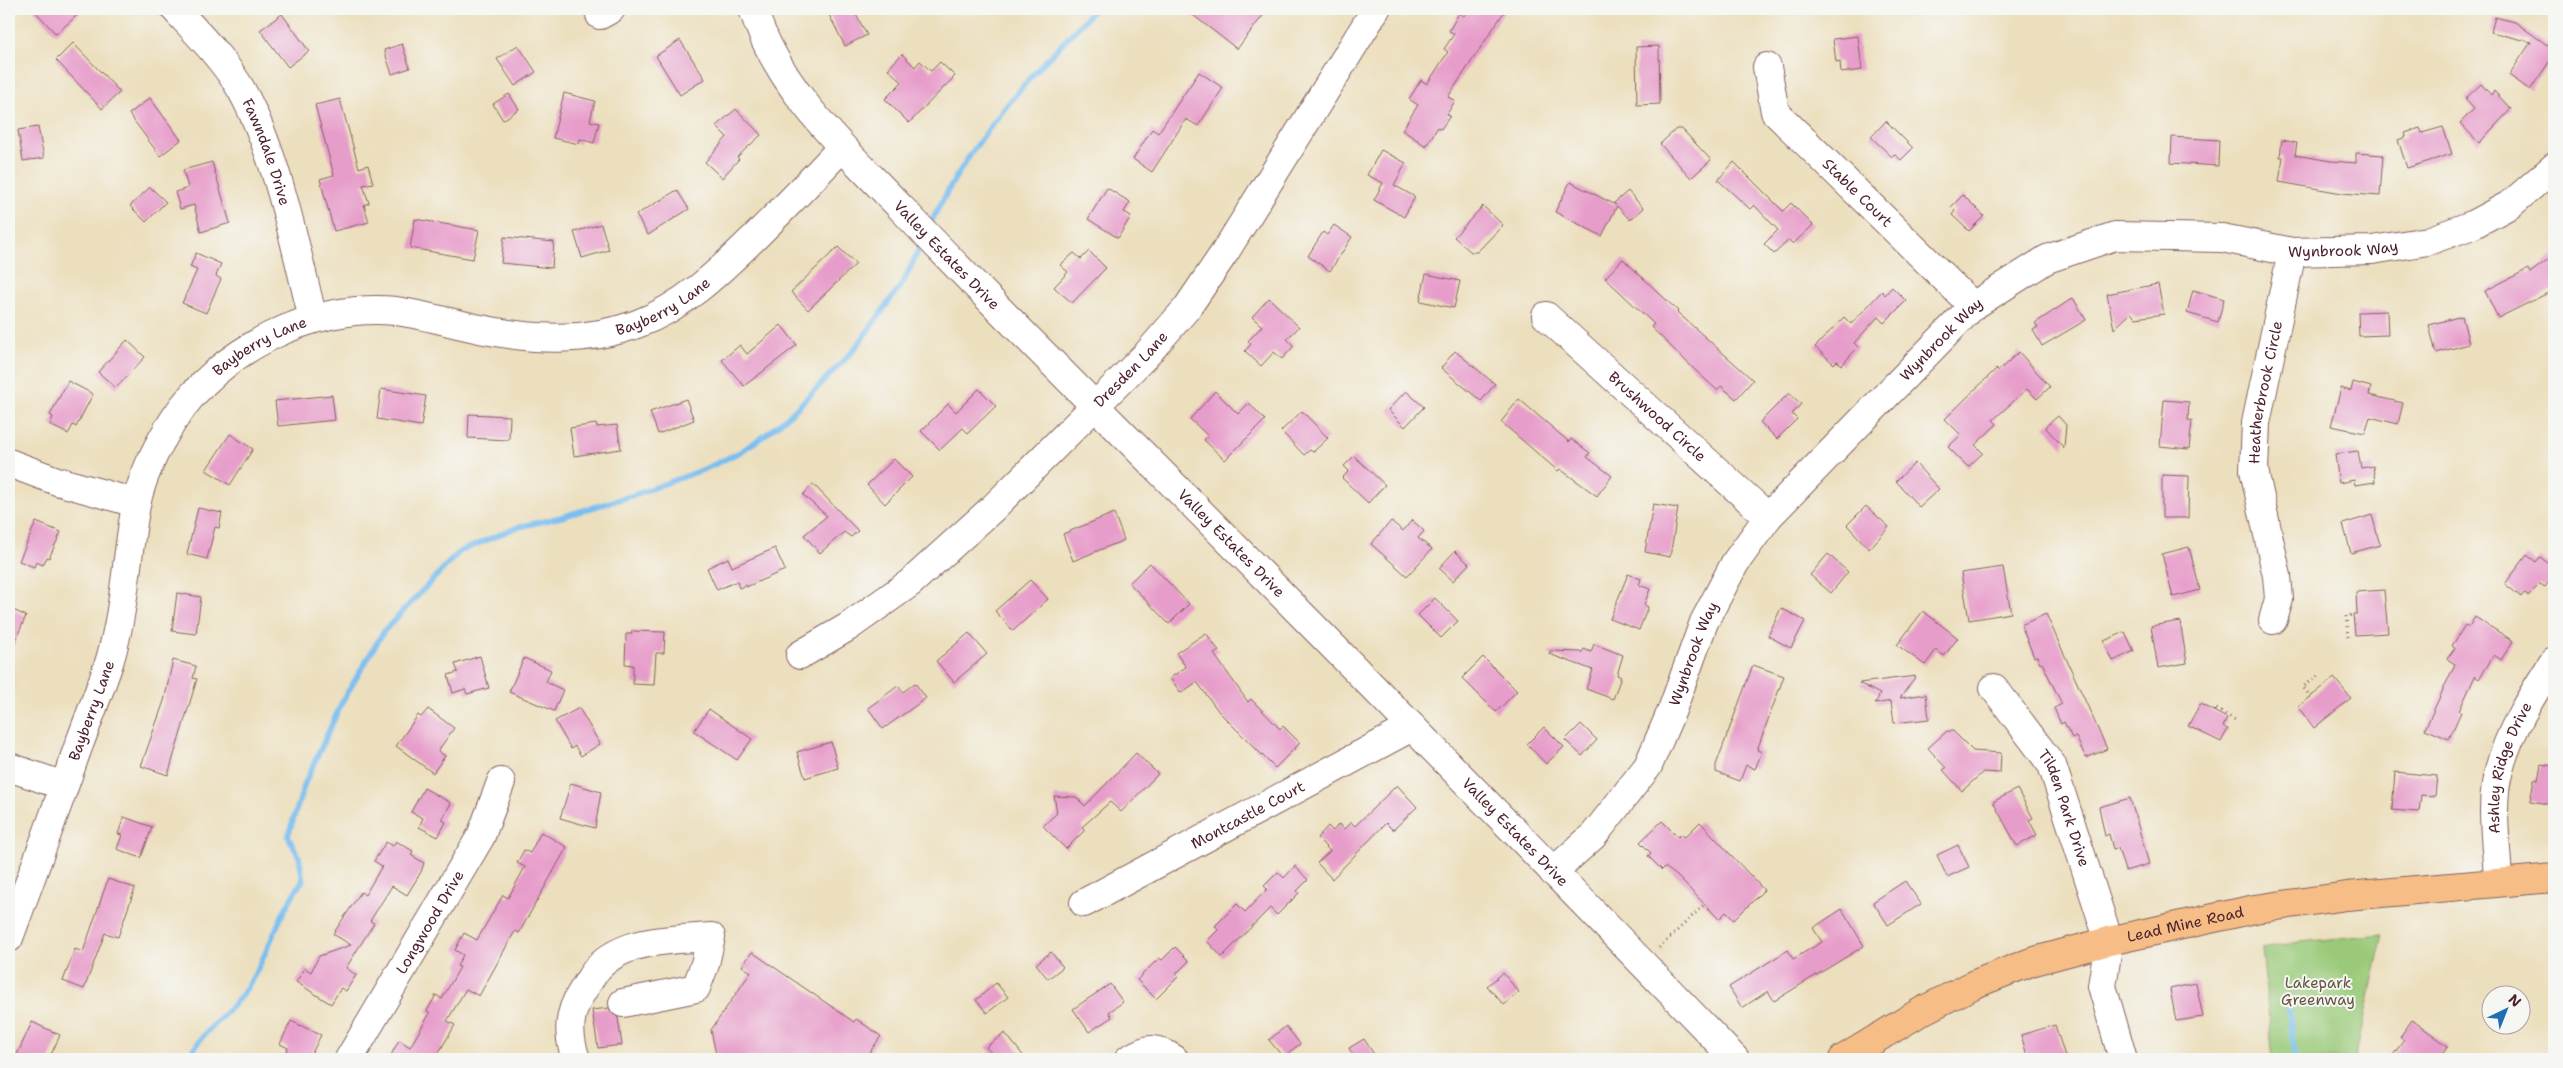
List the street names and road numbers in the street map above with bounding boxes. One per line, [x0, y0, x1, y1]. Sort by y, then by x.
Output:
street label: Fawndale Drive [237, 95, 295, 208]
street label: Stable Court [1818, 154, 1897, 231]
street label: Valley Estates Drive [889, 196, 1004, 314]
street label: Wynbrook Way [2288, 236, 2400, 262]
street label: Bayberry Lane [614, 273, 715, 340]
street label: Wynbrook Way [1895, 293, 1986, 385]
street label: Bayberry Lane [208, 312, 309, 381]
street label: Heatherbrook Circle [2244, 319, 2287, 464]
street label: Dresden Lane [1089, 327, 1172, 412]
street label: Brushwood Circle [1604, 367, 1710, 466]
street label: Valley Estates Drive [1173, 485, 1289, 602]
street label: Wynbrook Way [1664, 598, 1723, 709]
street label: Bayberry Lane [64, 658, 119, 763]
street label: Ashley Ridge Drive [2484, 698, 2537, 834]
street label: Tilden Park Drive [2034, 745, 2094, 869]
street label: Valley Estates Drive [1457, 773, 1573, 891]
street label: Montcastle Court [1187, 776, 1308, 854]
street label: Longwood Drive [391, 866, 469, 978]
street label: Lead Mine Road [2125, 902, 2246, 947]

